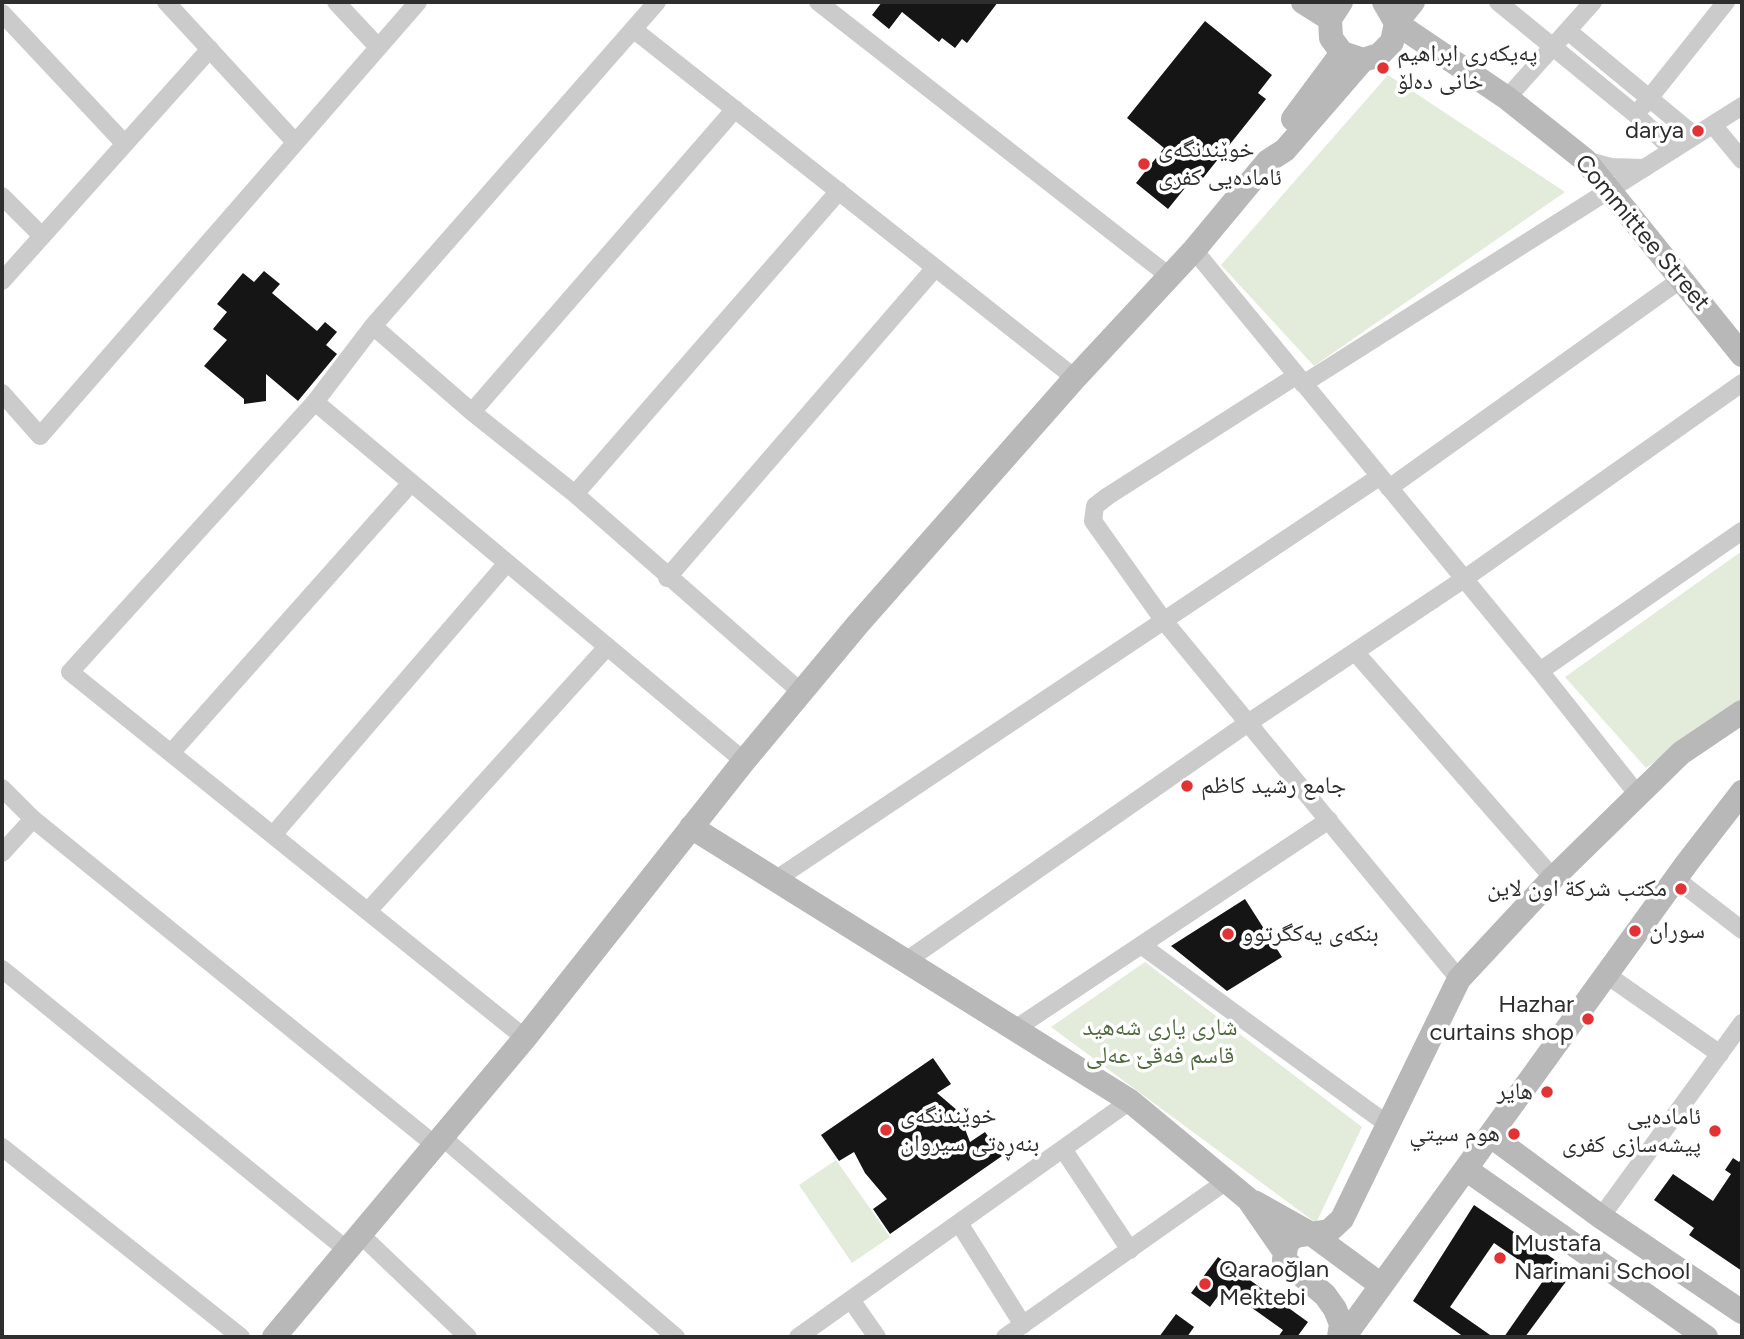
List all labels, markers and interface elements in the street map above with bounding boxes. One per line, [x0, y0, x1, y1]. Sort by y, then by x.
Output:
place label: پەیکەری ابراهیم خانی دەلۆ [1397, 40, 1537, 96]
marker: پەیکەری ابراهیم خانی دەلۆ [1375, 60, 1391, 76]
place label: darya [1625, 117, 1684, 145]
marker: darya [1690, 123, 1706, 139]
place label: خوێندنگەی ئامادەیی کفری [1158, 136, 1282, 192]
street label: Committee Street [1568, 149, 1716, 317]
marker: خوێندنگەی ئامادەیی کفری [1136, 156, 1152, 172]
place label: جامع رشيد كاظم [1201, 772, 1346, 800]
marker: جامع رشيد كاظم [1179, 778, 1195, 794]
place label: مكتب شركة اون لاين [1487, 875, 1667, 903]
marker: مكتب شركة اون لاين [1673, 881, 1689, 897]
place label: سوران [1649, 917, 1705, 945]
place label: بنکەی یەکگرتوو [1242, 920, 1379, 948]
marker: سوران [1627, 923, 1643, 939]
marker: بنکەی یەکگرتوو [1220, 926, 1236, 942]
place label: Hazhar curtains shop [1430, 991, 1574, 1047]
marker: Hazhar curtains shop [1580, 1011, 1596, 1027]
park label: شاری یاری شەهید قاسم فەقێ عەلی [1082, 1014, 1238, 1070]
place label: هاير [1497, 1078, 1533, 1106]
marker: هاير [1539, 1084, 1555, 1100]
place label: خوێندنگەی بنەڕەتی سیروان [900, 1102, 1039, 1158]
place label: ئامادەیی پیشەسازی کفری [1562, 1103, 1701, 1159]
place label: هوم سيتي [1409, 1120, 1500, 1148]
marker: خوێندنگەی بنەڕەتی سیروان [878, 1122, 894, 1138]
marker: ئامادەیی پیشەسازی کفری [1707, 1123, 1723, 1139]
marker: هوم سيتي [1506, 1126, 1522, 1142]
place label: Mustafa Narimani School [1514, 1230, 1690, 1286]
marker: Mustafa Narimani School [1492, 1250, 1508, 1266]
place label: Qaraoğlan Mektebi [1219, 1256, 1329, 1312]
marker: Qaraoğlan Mektebi [1197, 1276, 1213, 1292]

